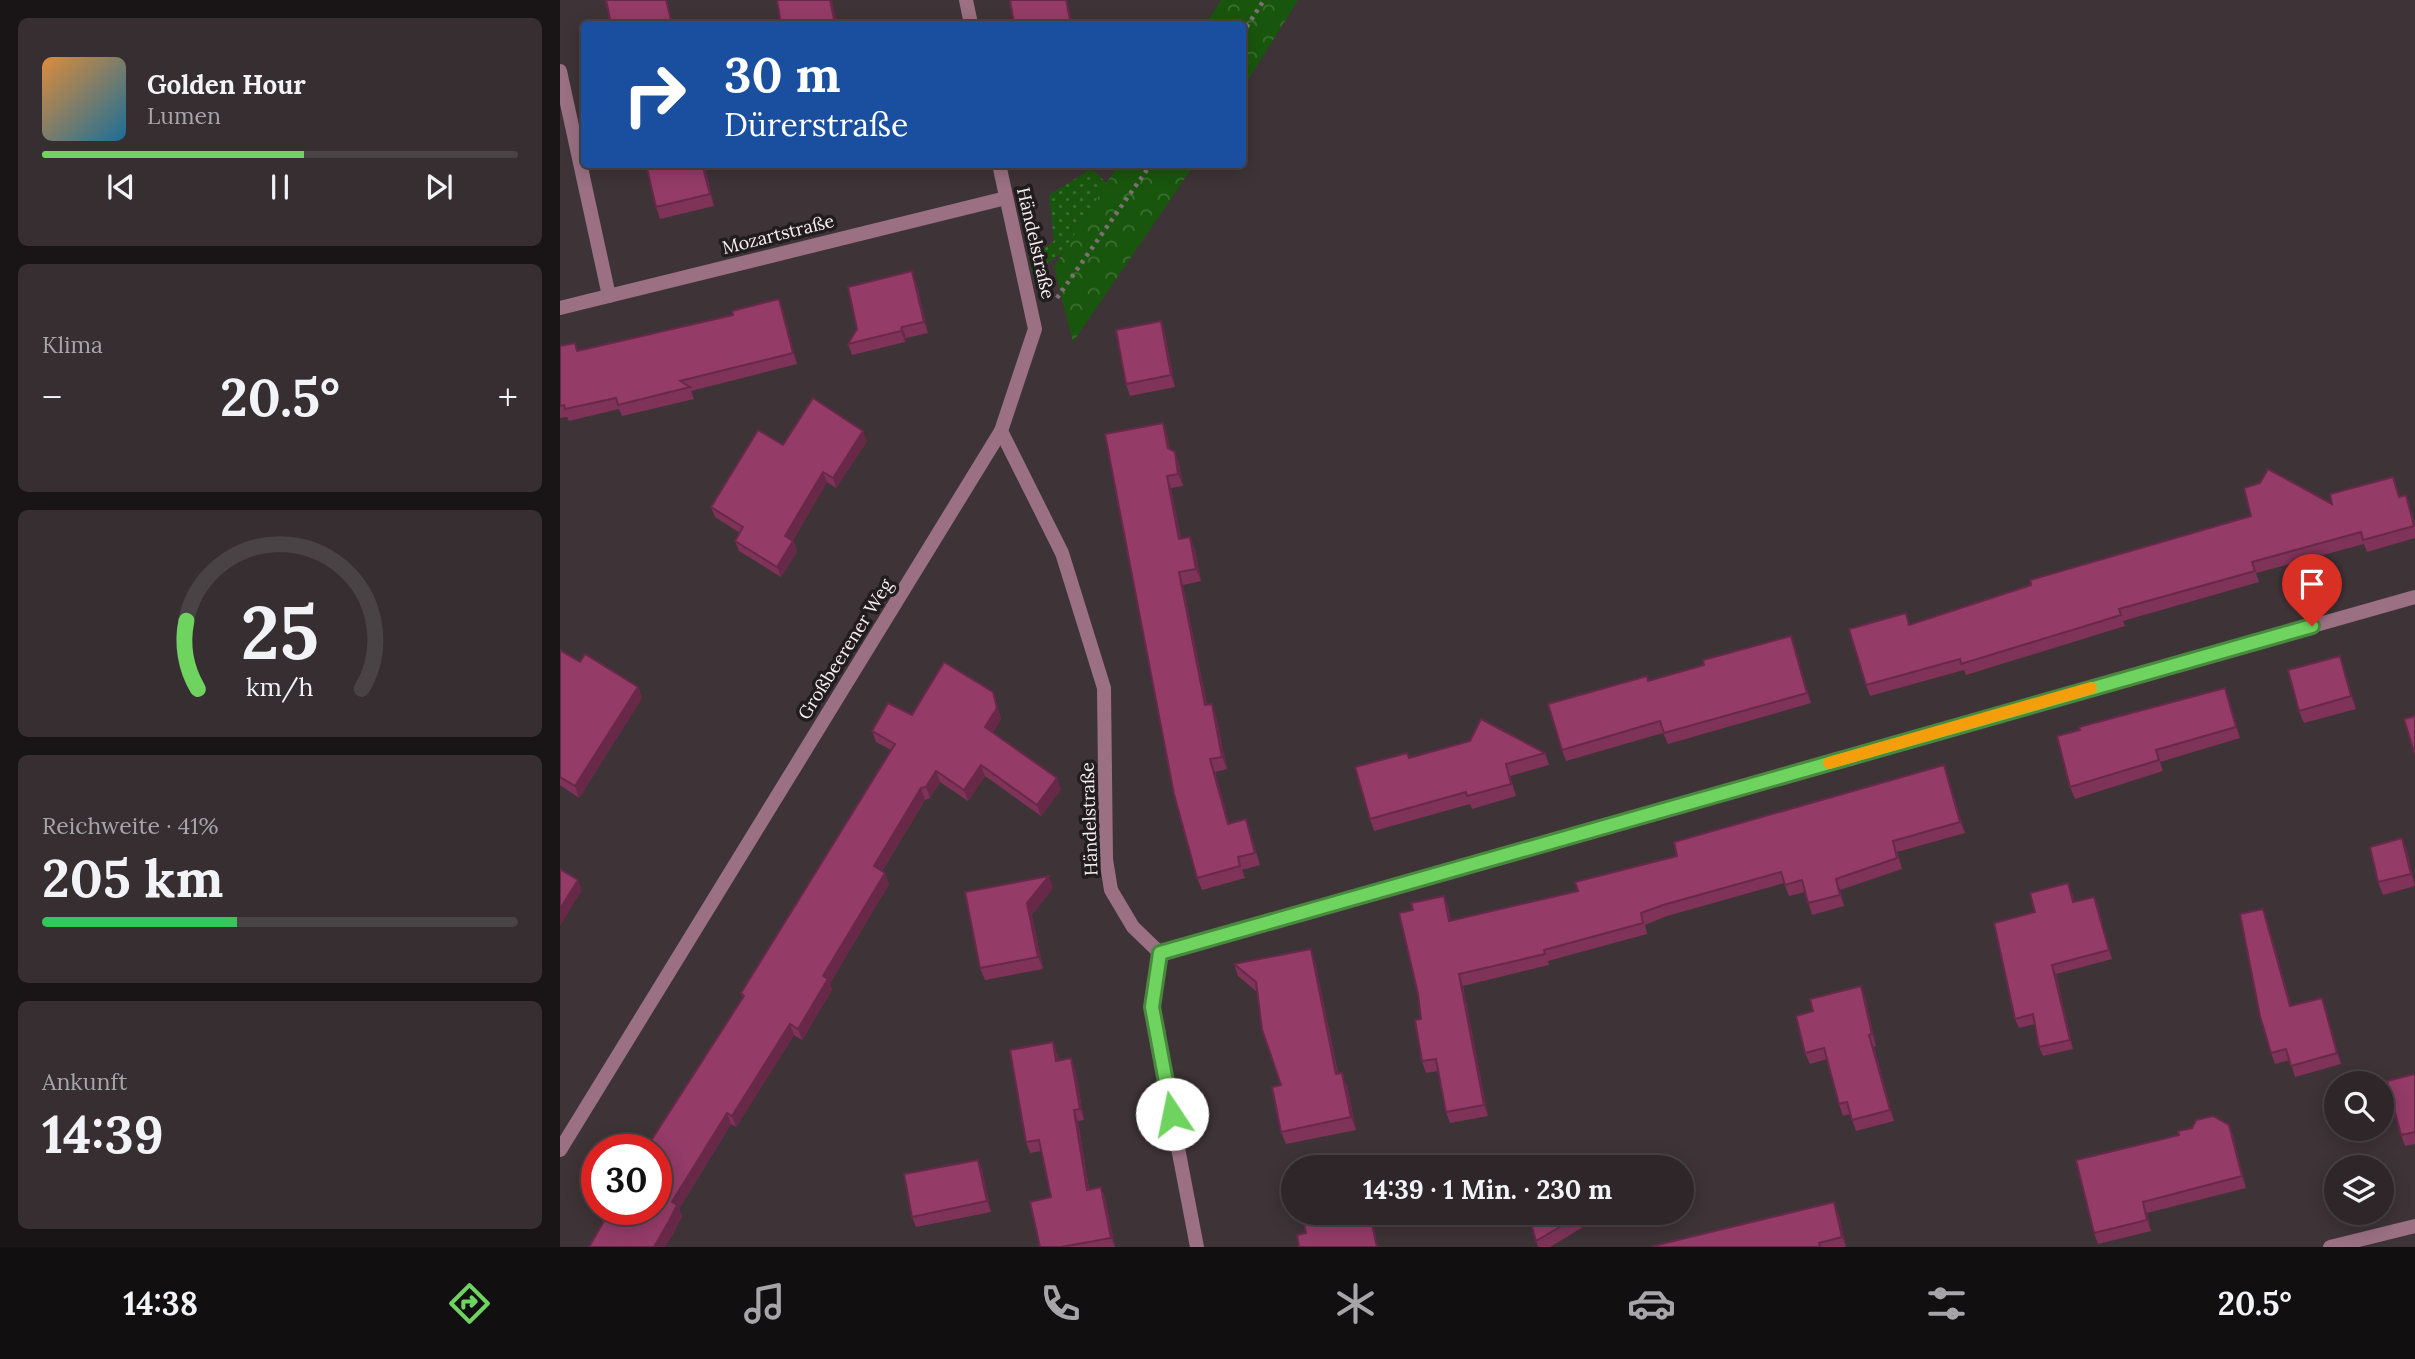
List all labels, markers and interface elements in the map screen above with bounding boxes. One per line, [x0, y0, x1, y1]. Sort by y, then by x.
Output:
text: 30 m [724, 43, 841, 105]
icon: right [609, 49, 700, 140]
text: Golden Hour [147, 68, 306, 101]
text: Lumen [147, 101, 221, 130]
text: Dürerstraße [724, 104, 908, 145]
icon: previous [102, 168, 140, 206]
icon: pause [261, 168, 299, 206]
icon: next [420, 168, 458, 206]
street label: Händelstraße [1012, 185, 1060, 301]
street label: Mozartstraße [720, 209, 837, 259]
text: Klima [42, 330, 103, 359]
text: 20.5° [220, 364, 340, 430]
text: − [42, 373, 62, 421]
text: + [498, 373, 518, 421]
pin [2282, 554, 2342, 626]
icon: arrive [2293, 565, 2331, 603]
street label: Großbeerener Weg [792, 574, 898, 724]
text: 25 [241, 587, 319, 680]
text: km/h [246, 671, 314, 703]
street label: Händelstraße [1076, 761, 1102, 876]
text: Reichweite · 41% [42, 811, 219, 840]
text: 205 km [42, 845, 223, 911]
text: Ankunft [42, 1067, 127, 1096]
map controls [2324, 1071, 2394, 1225]
button: search [2324, 1071, 2394, 1141]
position arrow [1135, 1077, 1209, 1151]
text: 14:39 [42, 1101, 164, 1167]
speed limit sign: 30 [581, 1134, 672, 1225]
button: layers [2324, 1155, 2394, 1225]
text: 14:39 · 1 Min. · 230 m [1363, 1173, 1612, 1206]
icon: directions [445, 1279, 494, 1328]
icon: music [740, 1279, 789, 1328]
icon: phone [1036, 1279, 1085, 1328]
icon: climate [1331, 1279, 1380, 1328]
icon: car [1627, 1279, 1676, 1328]
icon: filters [1922, 1279, 1971, 1328]
text: 14:38 [123, 1283, 198, 1324]
text: 20.5° [2218, 1283, 2292, 1324]

